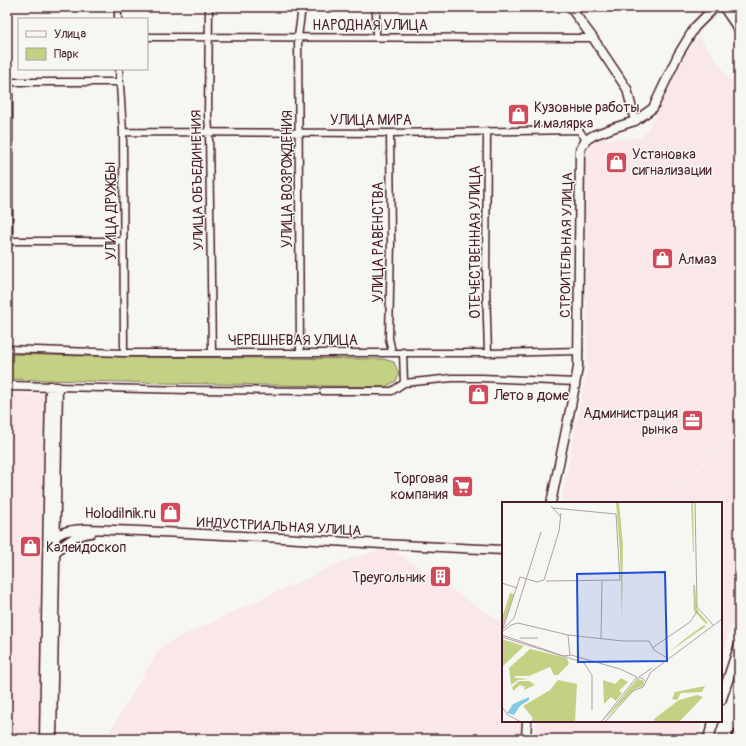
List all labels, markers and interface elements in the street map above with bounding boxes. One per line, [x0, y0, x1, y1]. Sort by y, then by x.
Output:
street label: НАРОДНАЯ УЛИЦА [312, 17, 428, 34]
legend [18, 18, 148, 70]
text: Улица [54, 27, 86, 42]
text: Парк [54, 47, 79, 62]
place label: Кузовные работы и малярка [534, 99, 639, 132]
shop icon: Кузовные работы и малярка [506, 102, 532, 128]
street label: УЛИЦА ОБЪЕДИНЕНИЯ [188, 110, 207, 250]
street label: УЛИЦА ВОЗРОЖДЕНИЯ [279, 110, 296, 248]
street label: УЛИЦА МИРА [330, 112, 412, 129]
place label: Установка сигнализации [632, 146, 712, 179]
shop icon: Установка сигнализации [604, 149, 630, 175]
street label: УЛИЦА ДРУЖБЫ [103, 162, 120, 260]
street label: ОТЕЧЕСТВЕННАЯ УЛИЦА [467, 165, 484, 319]
street label: СТРОИТЕЛЬНАЯ УЛИЦА [557, 172, 576, 318]
street label: УЛИЦА РАВЕНСТВА [370, 182, 387, 302]
shop icon: Алмаз [649, 246, 675, 272]
place label: Алмаз [678, 251, 717, 268]
street label: ЧЕРЕШНЕВАЯ УЛИЦА [228, 332, 358, 349]
shop icon: Лето в доме [465, 382, 491, 408]
place label: Лето в доме [493, 387, 569, 404]
place label: Администрация рынка [583, 405, 678, 438]
office icon: Администрация рынка [680, 408, 706, 434]
place label: Торговая компания [391, 470, 448, 503]
supermarket icon: Торговая компания [450, 473, 476, 499]
shop icon: Holodilnik.ru [158, 500, 184, 526]
inset map [502, 502, 722, 722]
place label: Holodilnik.ru [85, 505, 156, 522]
street label: ИНДУСТРИАЛЬНАЯ УЛИЦА [196, 514, 362, 539]
shop icon: Калейдоскоп [17, 534, 43, 560]
place label: Калейдоскоп [46, 539, 126, 556]
building icon: Треугольник [428, 564, 454, 590]
place label: Треугольник [352, 569, 426, 586]

